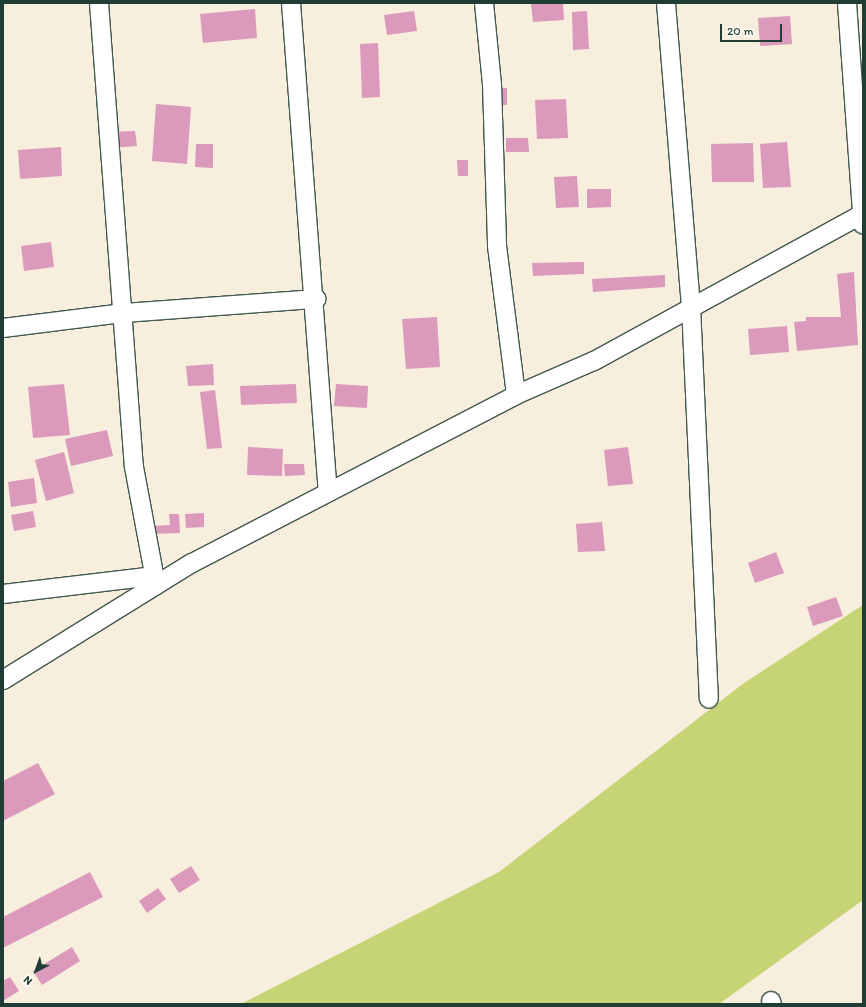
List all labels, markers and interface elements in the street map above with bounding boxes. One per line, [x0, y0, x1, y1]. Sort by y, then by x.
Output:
scale bar [722, 16, 784, 42]
text: 20 m [727, 24, 754, 38]
north arrow [16, 951, 56, 991]
text: N [21, 973, 35, 988]

